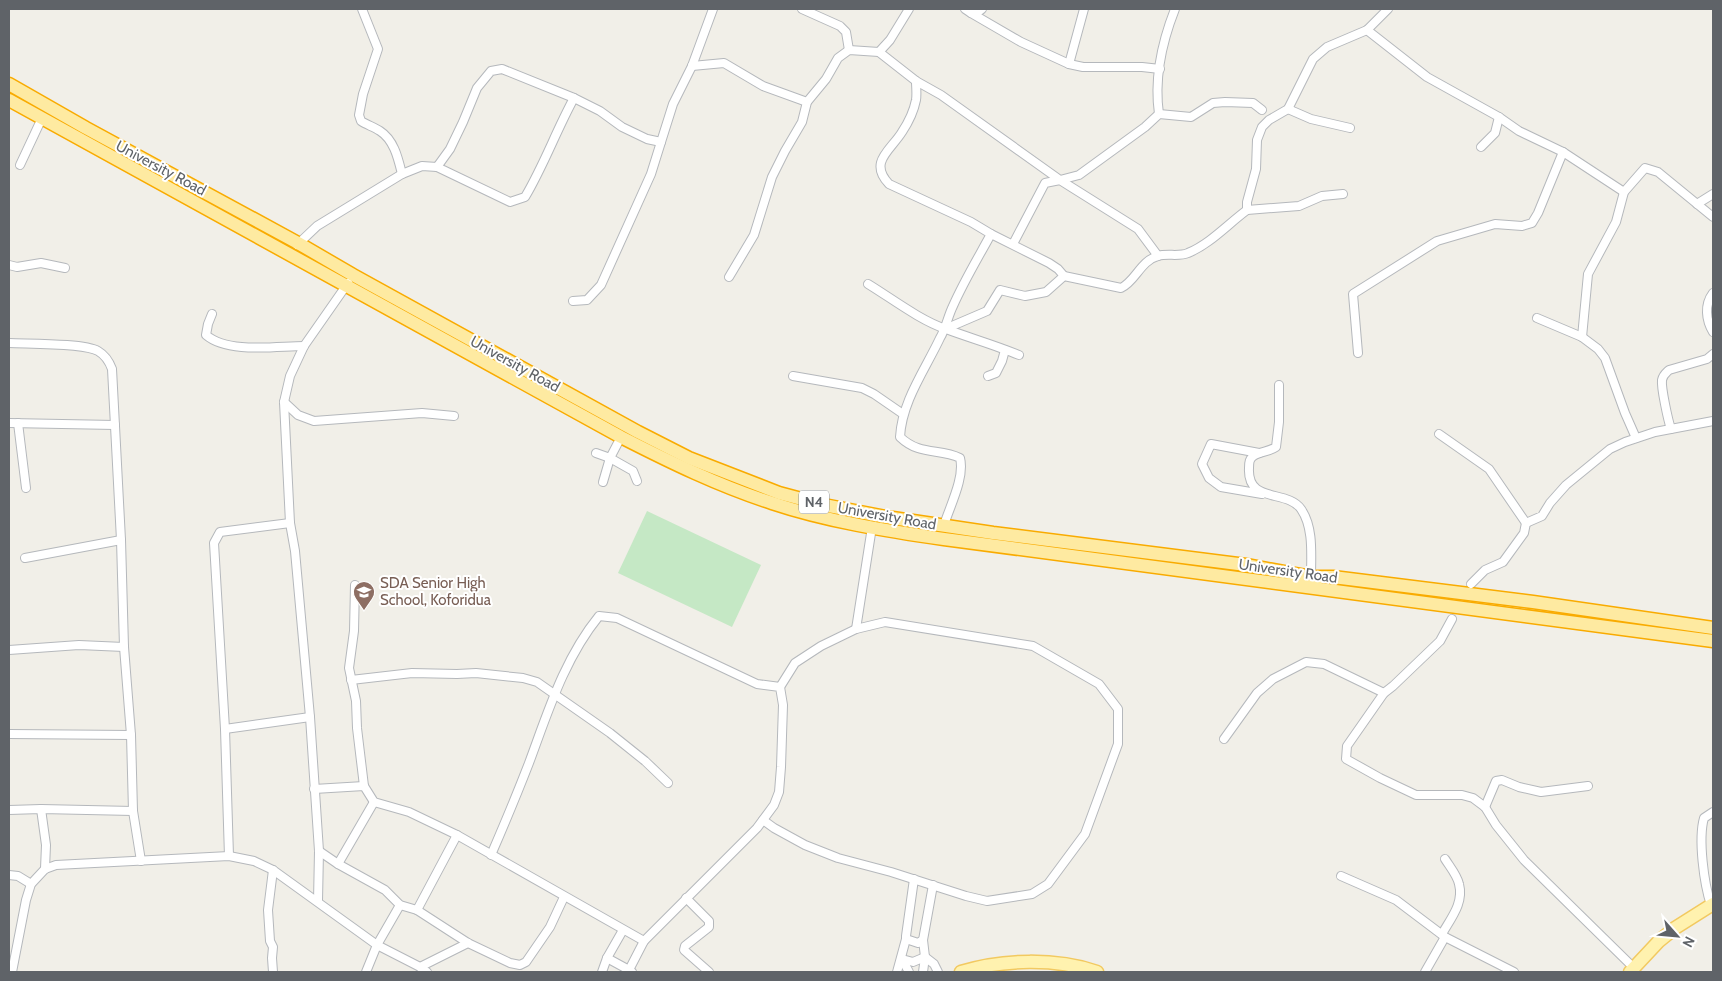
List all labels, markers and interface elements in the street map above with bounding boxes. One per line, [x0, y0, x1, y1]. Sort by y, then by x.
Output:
street label: University Road [113, 137, 209, 199]
street label: University Road [467, 332, 563, 396]
road number: N4 [799, 491, 829, 514]
street label: University Road [836, 498, 938, 534]
street label: University Road [1237, 555, 1339, 587]
place label: SDA Senior High School, Koforidua [380, 574, 492, 609]
school or university icon: SDA Senior High School, Koforidua [352, 580, 376, 611]
north arrow [1652, 911, 1702, 961]
text: N [1678, 933, 1699, 950]

